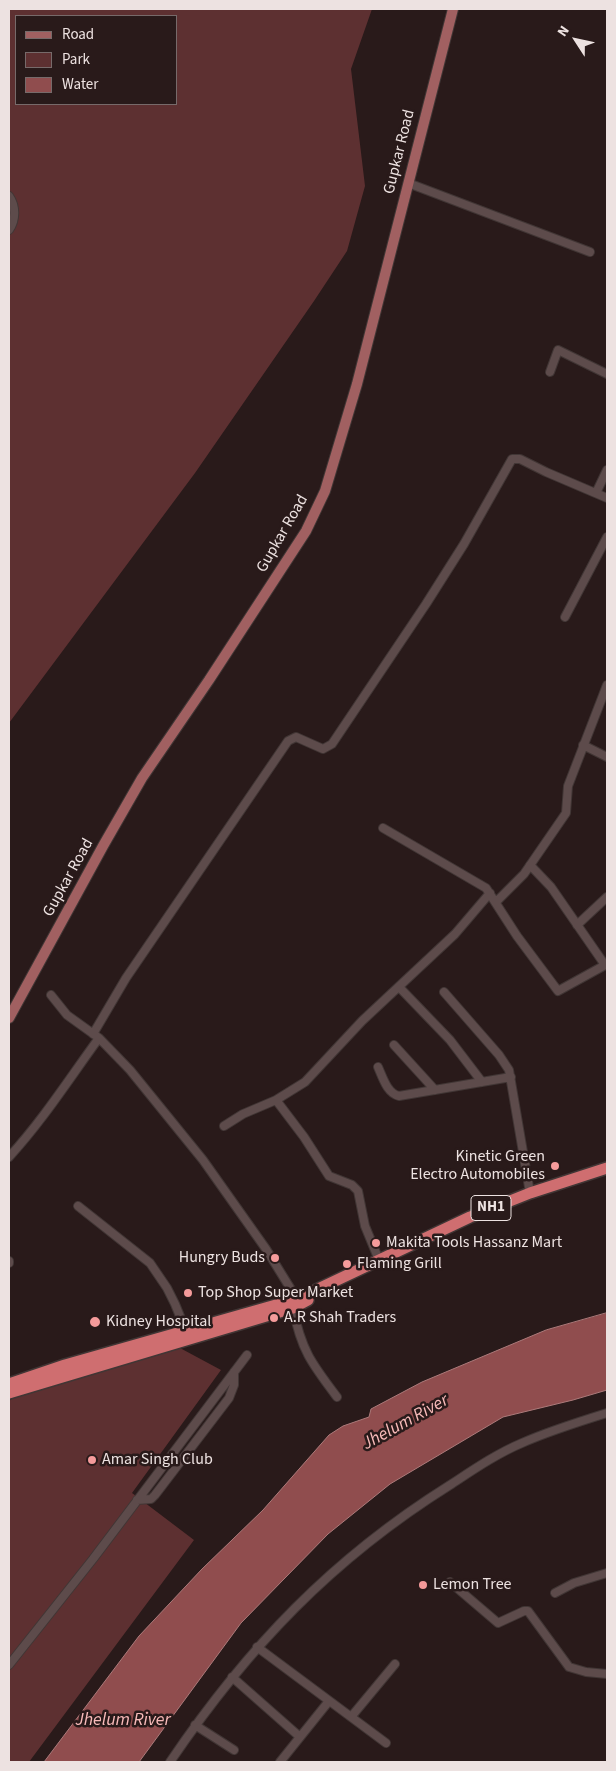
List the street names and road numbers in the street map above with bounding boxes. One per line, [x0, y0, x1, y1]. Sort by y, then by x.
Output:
street label: Gupkar Road [380, 108, 420, 196]
street label: Gupkar Road [253, 492, 313, 576]
street label: Gupkar Road [40, 836, 98, 920]
road number: NH1 [471, 1196, 511, 1220]

